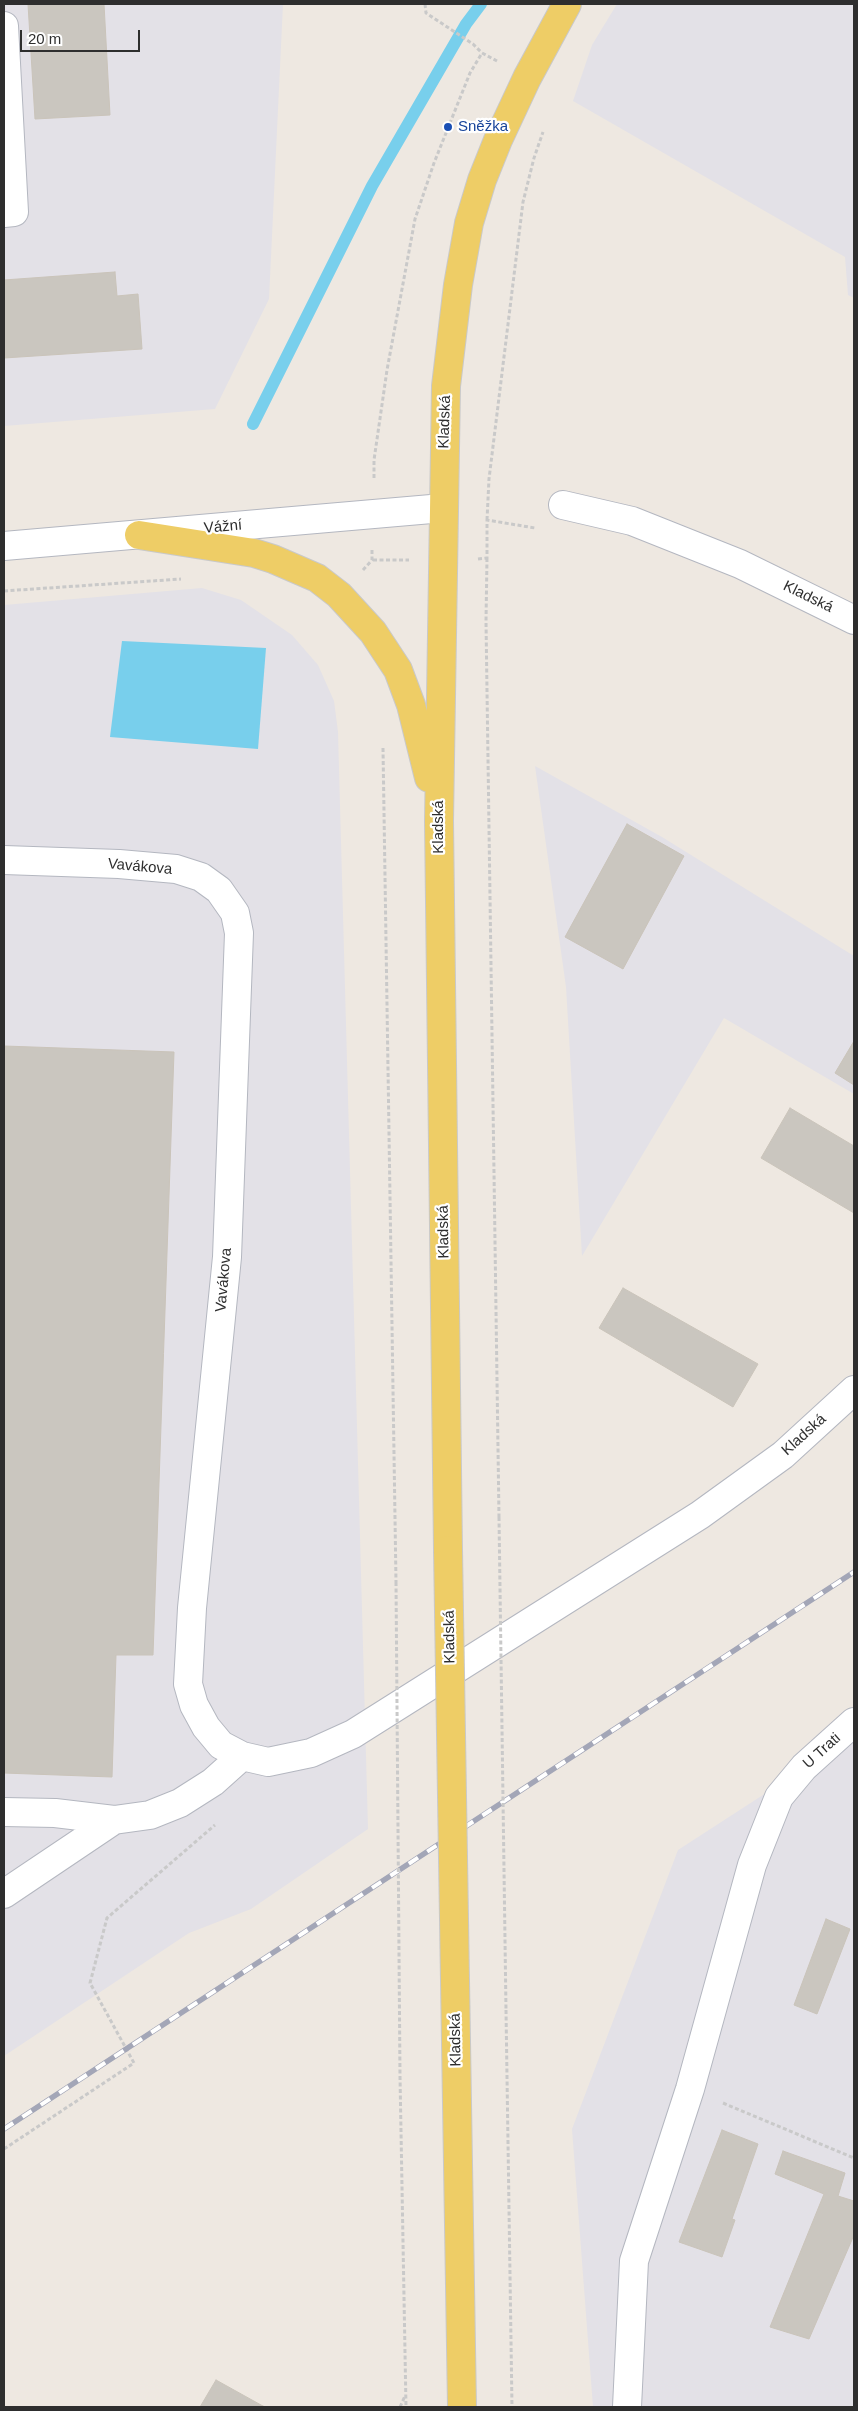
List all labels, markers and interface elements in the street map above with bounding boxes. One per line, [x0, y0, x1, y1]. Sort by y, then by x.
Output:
scale bar [22, 20, 142, 52]
text: 20 m [28, 30, 61, 47]
place label: Sněžka [458, 118, 508, 136]
marker: Sněžka [442, 121, 454, 133]
street label: Kladská [435, 395, 455, 449]
street label: Vážní [203, 516, 243, 538]
street label: Kladská [780, 577, 836, 617]
street label: Kladská [430, 800, 448, 854]
street label: Vavákova [107, 855, 173, 879]
street label: Kladská [435, 1205, 453, 1259]
street label: Vavákova [212, 1247, 236, 1313]
street label: Kladská [778, 1410, 830, 1460]
street label: Kladská [441, 1610, 459, 1664]
street label: U Trati [799, 1729, 845, 1773]
street label: Kladská [447, 2013, 465, 2067]

